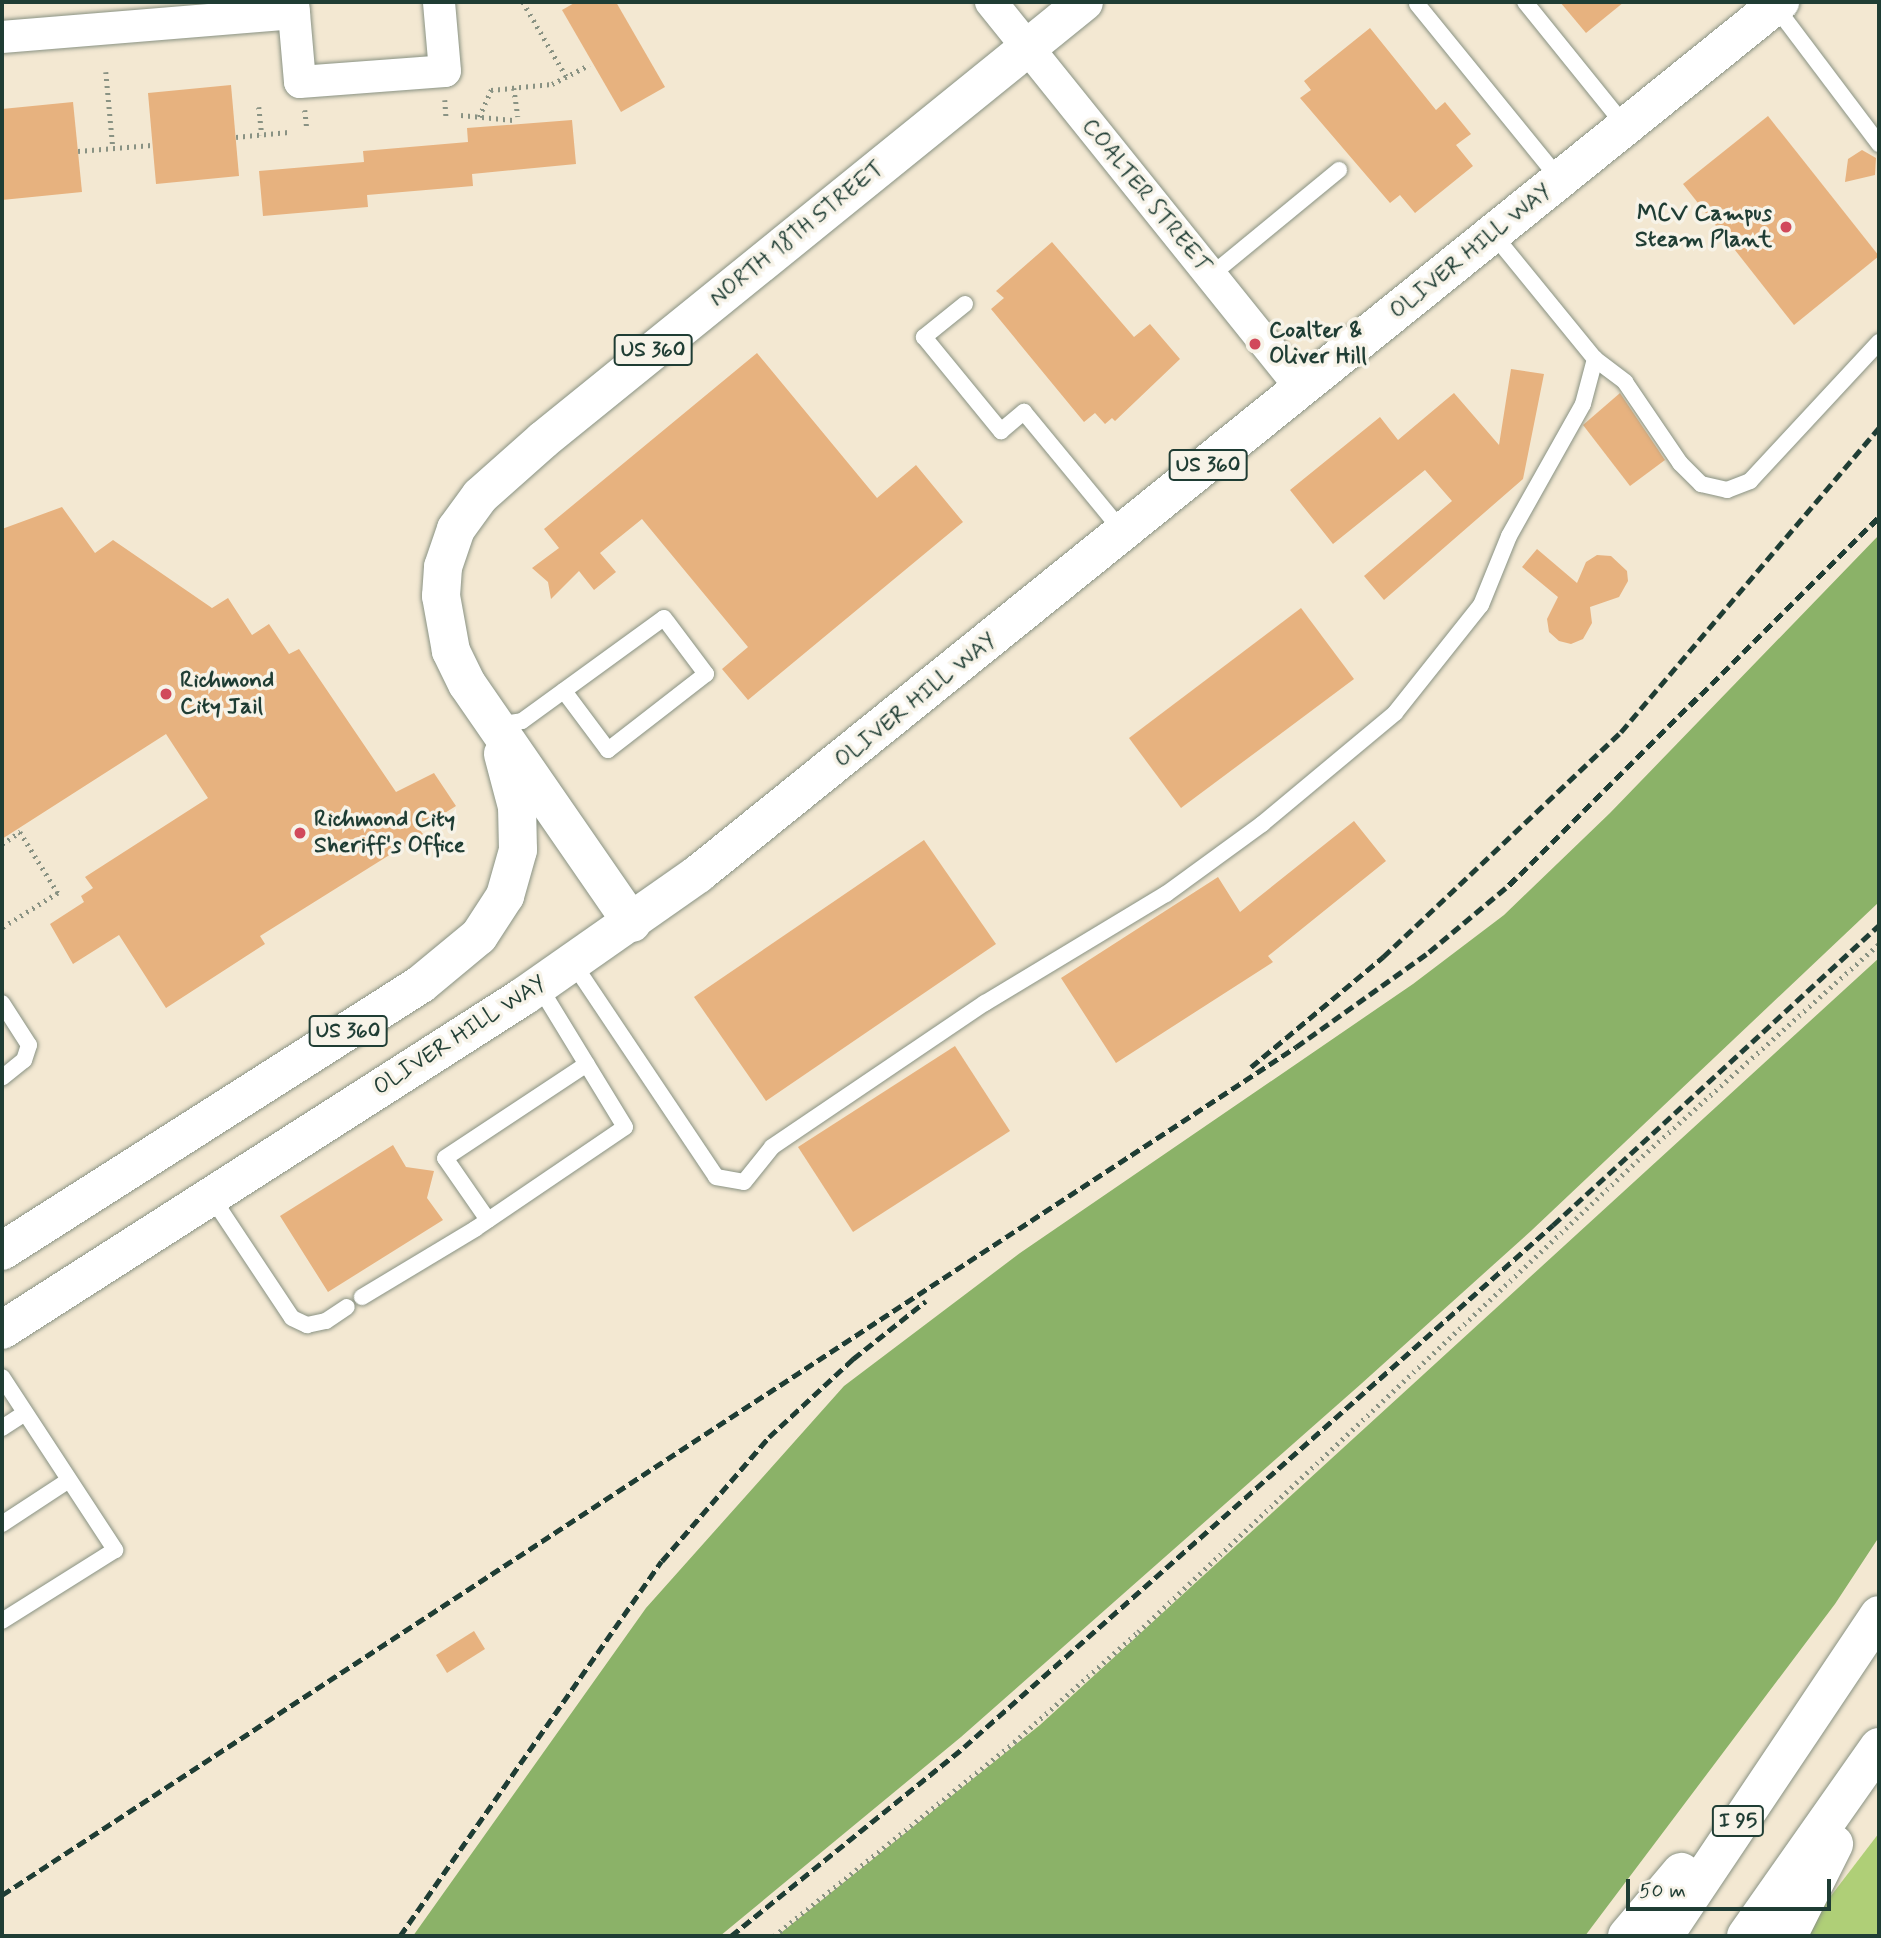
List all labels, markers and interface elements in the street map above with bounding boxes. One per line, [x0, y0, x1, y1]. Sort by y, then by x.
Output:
street label: COALTER STREET [1075, 113, 1217, 279]
street label: NORTH 18TH STREET [703, 154, 891, 314]
street label: OLIVER HILL WAY [1385, 178, 1557, 326]
place label: MCV Campus Steam Plant [1635, 200, 1772, 254]
marker: MCV Campus Steam Plant [1778, 219, 1794, 235]
place label: Coalter & Oliver Hill [1269, 317, 1366, 371]
road number: US 360 [613, 332, 693, 368]
marker: Coalter & Oliver Hill [1247, 336, 1263, 352]
road number: US 360 [1168, 448, 1248, 482]
street label: OLIVER HILL WAY [830, 627, 1002, 775]
place label: Richmond City Jail [180, 667, 274, 721]
marker: Richmond City Jail [158, 686, 174, 702]
place label: Richmond City Sheriff's Office [314, 806, 465, 860]
marker: Richmond City Sheriff's Office [292, 825, 308, 841]
street label: OLIVER HILL WAY [369, 970, 551, 1102]
road number: US 360 [308, 1014, 388, 1048]
road number: I 95 [1712, 1804, 1764, 1839]
scale bar [1629, 1864, 1834, 1908]
text: 50 m [1639, 1877, 1686, 1905]

